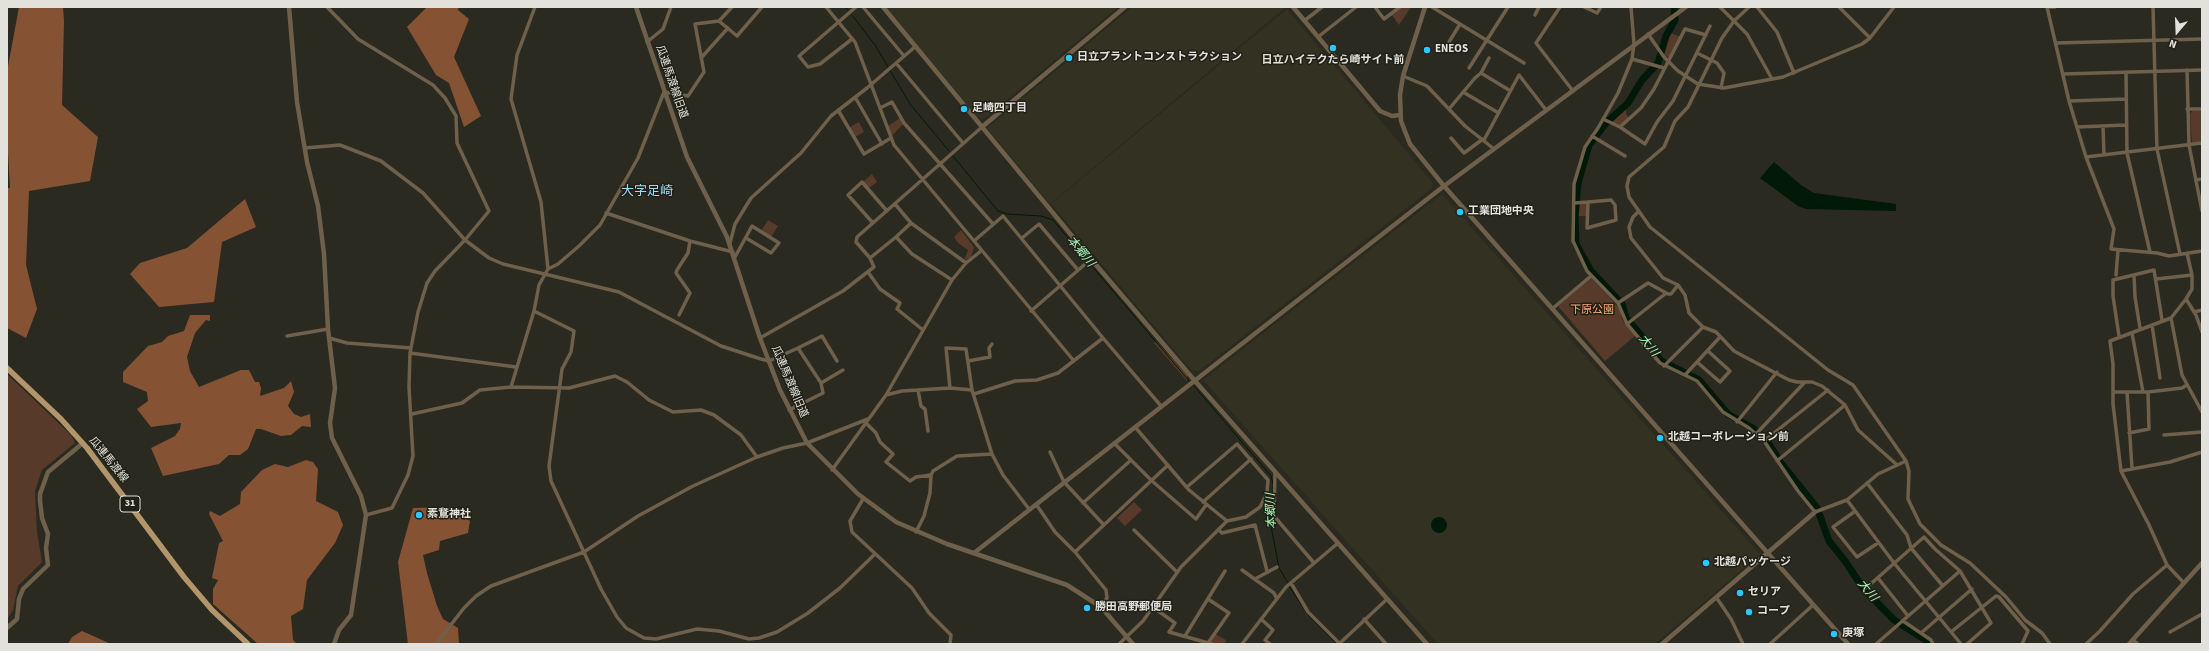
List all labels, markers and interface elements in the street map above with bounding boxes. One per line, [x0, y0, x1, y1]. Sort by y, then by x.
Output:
north arrow [2157, 12, 2197, 52]
text: N [2167, 36, 2179, 52]
street label: 瓜連馬渡線旧道 [652, 43, 690, 121]
marker: 日立ハイテクたら崎サイト前 [1328, 43, 1338, 53]
place label: ENEOS [1435, 43, 1468, 57]
marker: ENEOS [1422, 45, 1432, 55]
place label: 日立プラントコンストラクション [1077, 51, 1242, 65]
marker: 日立プラントコンストラクション [1064, 53, 1074, 63]
place label: 日立ハイテクたら崎サイト前 [1262, 54, 1404, 68]
place label: 足崎四丁目 [972, 102, 1027, 116]
marker: 足崎四丁目 [959, 104, 969, 114]
district label: 大字足崎 [621, 184, 673, 200]
place label: 工業団地中央 [1468, 205, 1534, 219]
marker: 工業団地中央 [1455, 207, 1465, 217]
water label: 本郷川 [1063, 234, 1097, 270]
park label: 下原公園 [1570, 304, 1614, 318]
water label: 大川 [1635, 332, 1661, 360]
street label: 瓜連馬渡線旧道 [768, 344, 810, 420]
place label: 北越コーポレーション前 [1668, 431, 1789, 445]
marker: 北越コーポレーション前 [1655, 433, 1665, 443]
street label: 瓜連馬渡線 [86, 434, 130, 486]
water label: 本郷川 [1264, 493, 1280, 529]
road number: 31 [120, 496, 140, 512]
place label: 素鵞神社 [427, 508, 471, 522]
marker: 素鵞神社 [414, 510, 424, 520]
place label: 北越パッケージ [1714, 556, 1791, 570]
marker: 北越パッケージ [1701, 558, 1711, 568]
water label: 大川 [1854, 577, 1880, 605]
place label: セリア [1748, 586, 1781, 600]
marker: セリア [1735, 588, 1745, 598]
place label: 勝田高野郵便局 [1095, 601, 1172, 615]
marker: 勝田高野郵便局 [1082, 603, 1092, 613]
place label: コープ [1757, 605, 1790, 619]
marker: コープ [1744, 607, 1754, 617]
place label: 庚塚 [1842, 627, 1864, 641]
marker: 庚塚 [1829, 629, 1839, 639]

